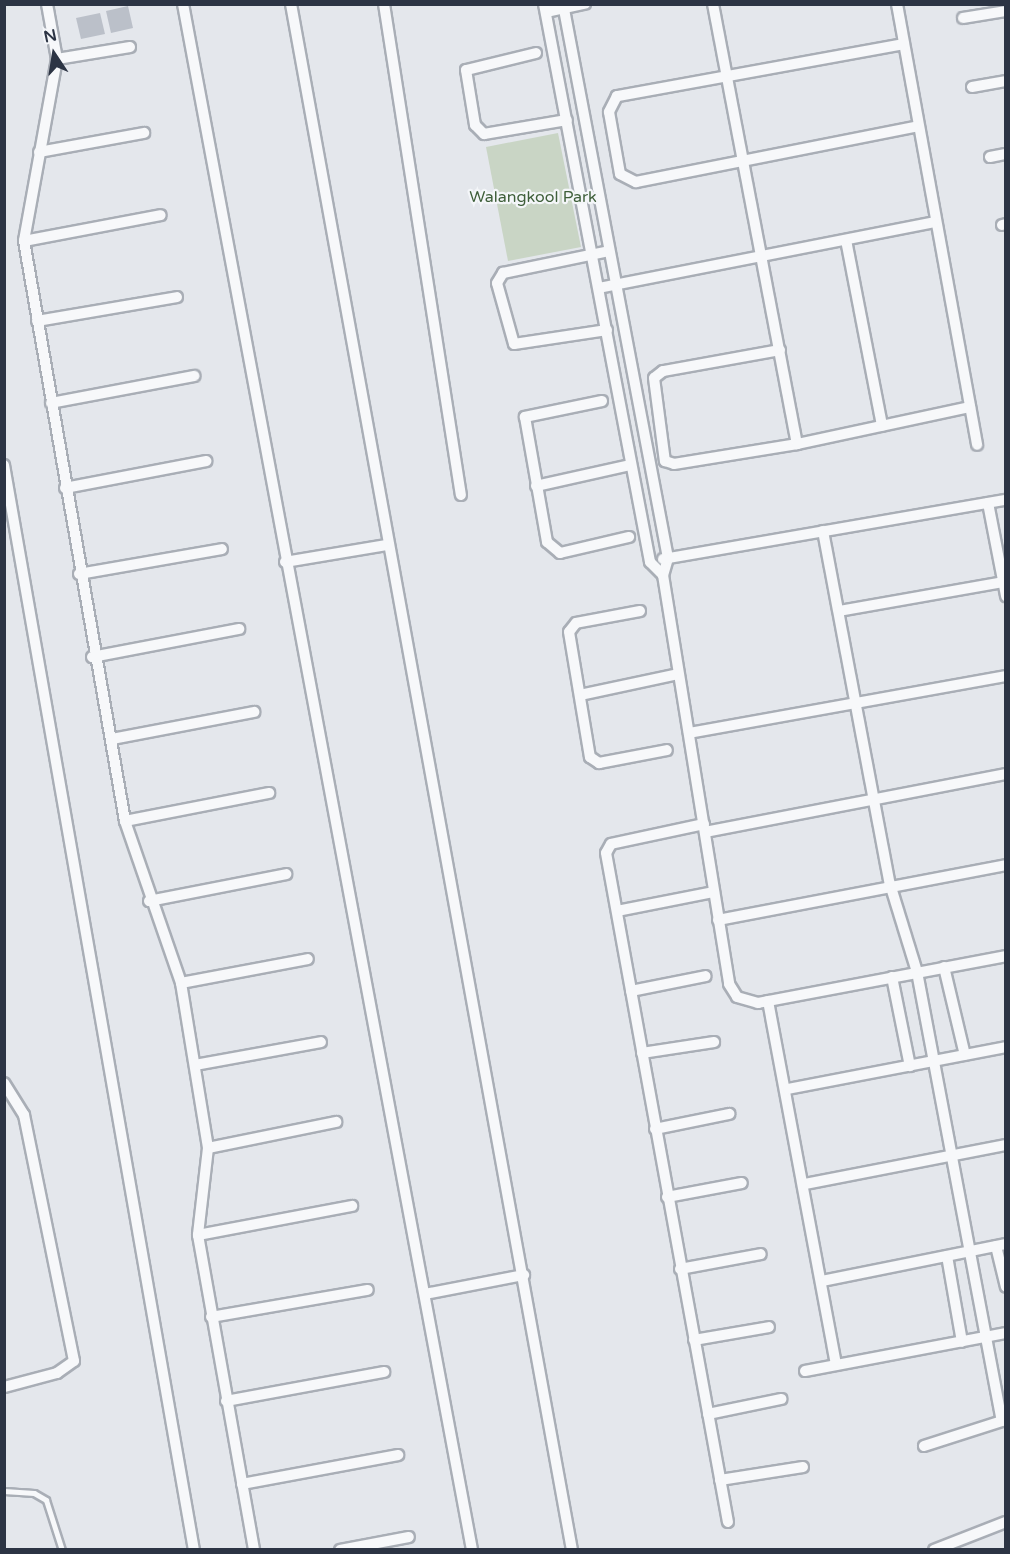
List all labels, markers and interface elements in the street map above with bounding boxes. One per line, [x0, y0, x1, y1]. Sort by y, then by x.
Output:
north arrow [24, 24, 84, 84]
text: N [42, 25, 59, 48]
park label: Walangkool Park [469, 187, 597, 207]

